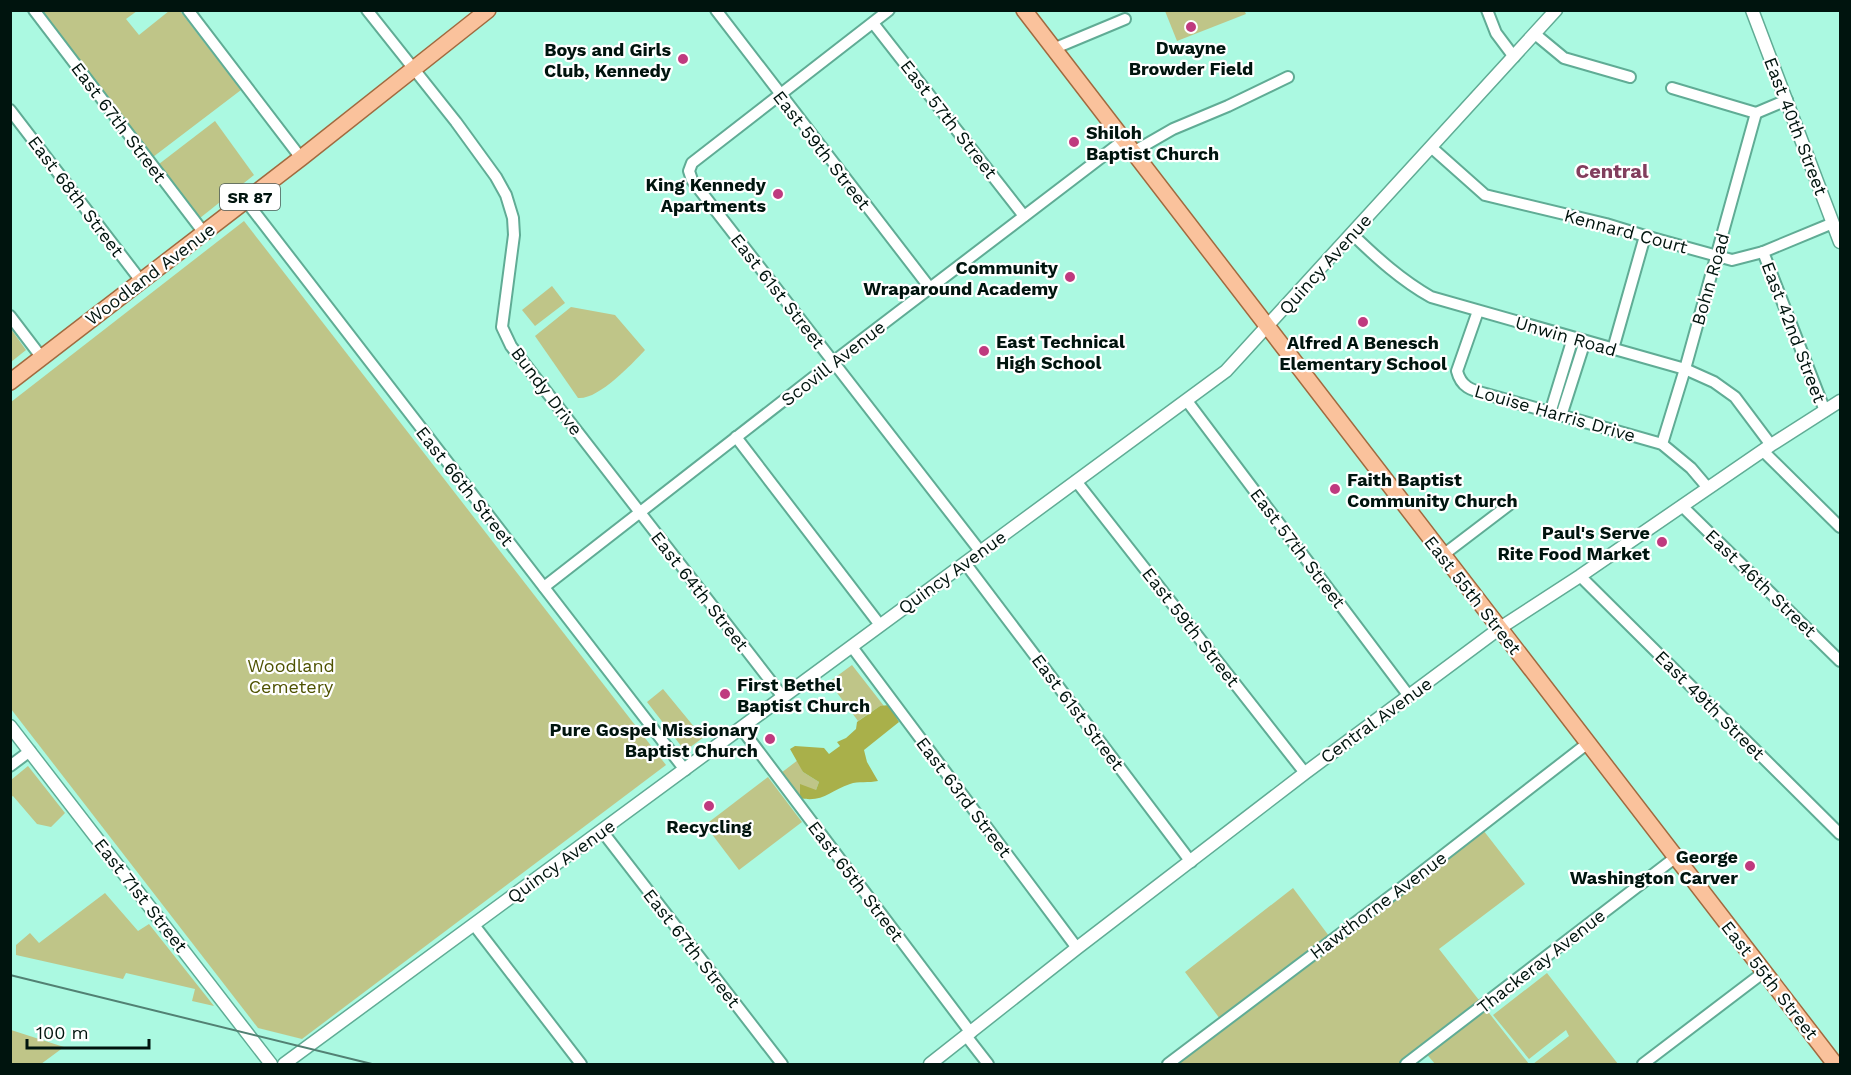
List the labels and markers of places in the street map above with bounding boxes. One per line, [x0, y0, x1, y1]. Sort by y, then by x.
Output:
marker: Dwayne Browder Field [1184, 20, 1198, 34]
place label: Dwayne Browder Field [1129, 37, 1253, 79]
place label: Boys and Girls Club, Kennedy [544, 39, 672, 81]
marker: Boys and Girls Club, Kennedy [676, 52, 690, 66]
place label: Shiloh Baptist Church [1086, 122, 1219, 164]
marker: Shiloh Baptist Church [1067, 135, 1081, 149]
place label: King Kennedy Apartments [646, 174, 767, 216]
marker: King Kennedy Apartments [771, 187, 785, 201]
place label: Community Wraparound Academy [863, 257, 1059, 299]
marker: Community Wraparound Academy [1063, 270, 1077, 284]
marker: Alfred A Benesch Elementary School [1356, 315, 1370, 329]
place label: East Technical High School [996, 331, 1125, 373]
place label: Alfred A Benesch Elementary School [1279, 332, 1447, 374]
marker: East Technical High School [977, 344, 991, 358]
place label: Faith Baptist Community Church [1347, 469, 1518, 511]
marker: Faith Baptist Community Church [1328, 482, 1342, 496]
place label: Paul's Serve Rite Food Market [1497, 522, 1650, 564]
marker: Paul's Serve Rite Food Market [1655, 535, 1669, 549]
place label: First Bethel Baptist Church [737, 674, 870, 716]
marker: First Bethel Baptist Church [718, 687, 732, 701]
place label: Pure Gospel Missionary Baptist Church [549, 719, 759, 761]
marker: Pure Gospel Missionary Baptist Church [763, 732, 777, 746]
marker: Recycling [702, 799, 716, 813]
place label: Recycling [666, 816, 753, 837]
place label: George Washington Carver [1570, 846, 1738, 888]
marker: George Washington Carver [1743, 859, 1757, 873]

